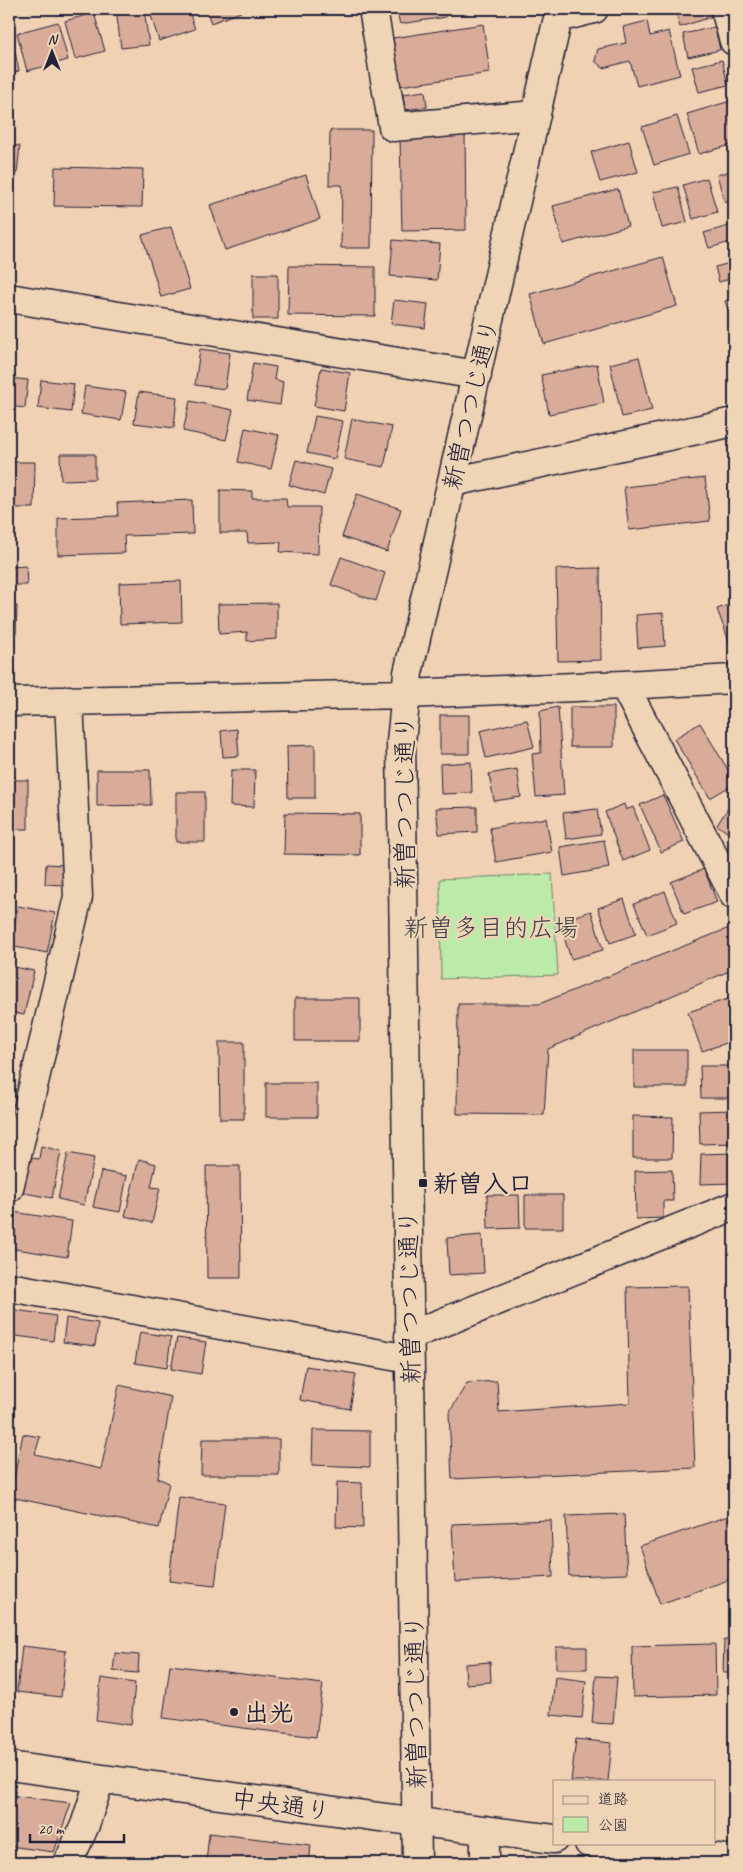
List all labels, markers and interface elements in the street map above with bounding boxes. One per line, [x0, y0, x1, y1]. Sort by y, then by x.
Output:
north arrow [28, 28, 78, 78]
text: N [48, 31, 59, 48]
street label: 新曽つつじ通り [436, 315, 506, 493]
street label: 新曽つつじ通り [389, 714, 421, 890]
park label: 新曽多目的広場 [403, 912, 579, 944]
place label: 新曽入口 [433, 1168, 533, 1200]
marker: 新曽入口 [417, 1177, 429, 1189]
street label: 新曽つつじ通り [392, 1209, 428, 1385]
street label: 新曽つつじ通り [398, 1614, 434, 1790]
place label: 出光 [244, 1697, 294, 1729]
marker: 出光 [228, 1706, 240, 1718]
legend [553, 1780, 716, 1844]
street label: 中央通り [229, 1782, 333, 1828]
text: 道路 [598, 1790, 628, 1809]
scale bar [30, 1812, 124, 1844]
text: 公園 [598, 1816, 628, 1835]
text: 20 m [38, 1820, 65, 1839]

